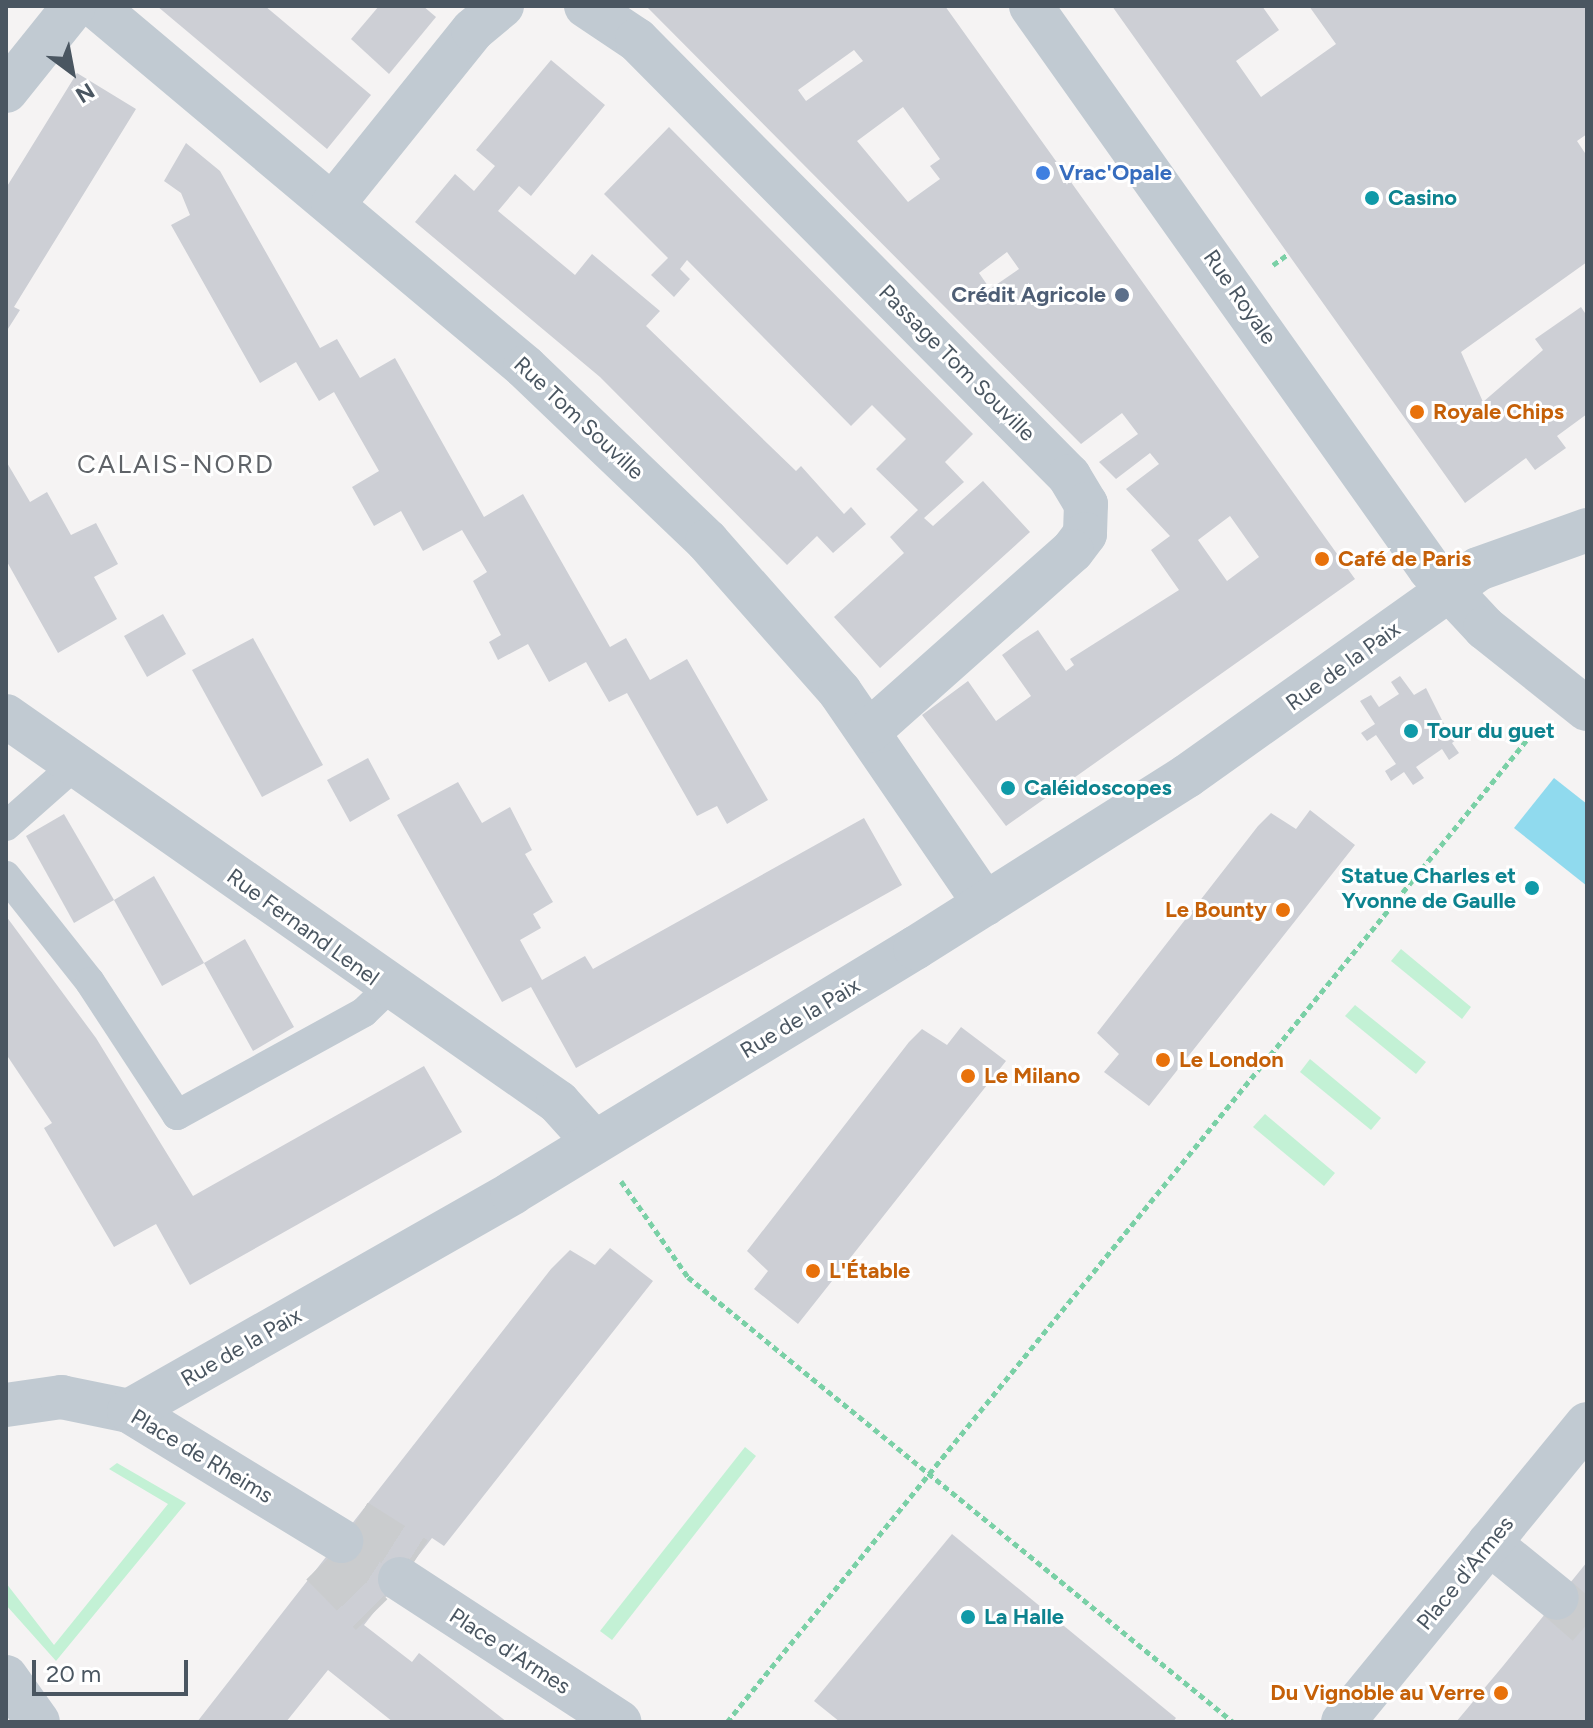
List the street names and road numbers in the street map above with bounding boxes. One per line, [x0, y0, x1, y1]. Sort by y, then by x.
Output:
street label: Rue Royale [1198, 245, 1282, 349]
street label: Passage Tom Souville [873, 279, 1041, 447]
street label: Rue Tom Souville [509, 351, 649, 485]
street label: Rue de la Paix [1281, 616, 1405, 716]
street label: Rue Fernand Lenel [222, 863, 384, 991]
street label: Rue de la Paix [736, 972, 864, 1064]
street label: Rue de la Paix [176, 1302, 306, 1392]
street label: Place de Rheims [126, 1403, 278, 1509]
street label: Place d'Armes [1411, 1511, 1519, 1635]
street label: Place d'Armes [445, 1602, 575, 1700]

